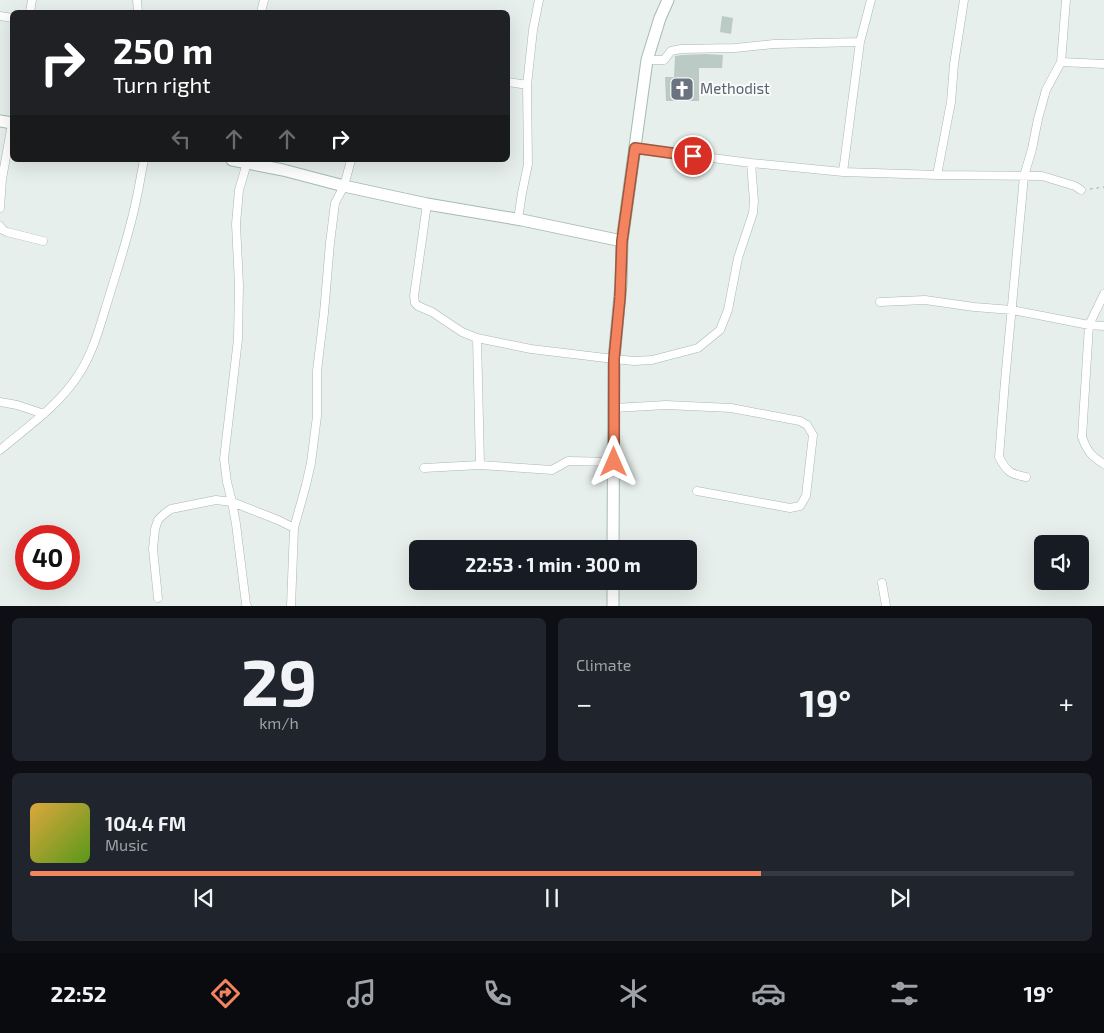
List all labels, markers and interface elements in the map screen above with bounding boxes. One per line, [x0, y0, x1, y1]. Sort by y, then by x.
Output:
text: 250 m [113, 29, 213, 71]
icon: right [30, 30, 95, 95]
text: Turn right [113, 71, 211, 97]
church icon: Methodist [669, 76, 695, 102]
place label: Methodist [700, 79, 770, 97]
icon: left [167, 125, 195, 153]
icon: ahead [220, 125, 248, 153]
icon: ahead [273, 125, 301, 153]
icon: right [326, 125, 354, 153]
pin [672, 135, 714, 177]
icon: arrive [679, 142, 707, 170]
position arrow [587, 435, 639, 487]
speed limit sign: 40 [15, 525, 80, 590]
map controls [1034, 535, 1089, 590]
button: sound [1034, 535, 1089, 590]
text: 22:53 · 1 min · 300 m [465, 553, 641, 576]
text: 29 [241, 641, 317, 719]
text: Climate [576, 655, 631, 674]
text: 19° [800, 679, 851, 725]
text: − [576, 686, 592, 720]
text: + [1059, 686, 1074, 720]
text: km/h [259, 713, 299, 732]
text: 104.4 FM [105, 812, 186, 835]
text: Music [105, 835, 148, 854]
icon: previous [190, 884, 218, 912]
icon: pause [538, 884, 566, 912]
icon: next [886, 884, 914, 912]
icon: directions [208, 976, 243, 1011]
icon: music [344, 976, 379, 1011]
icon: phone [480, 976, 515, 1011]
icon: climate [616, 976, 651, 1011]
icon: car [751, 976, 786, 1011]
icon: filters [887, 976, 922, 1011]
text: 22:52 [50, 980, 107, 1006]
text: 19° [1023, 980, 1053, 1006]

